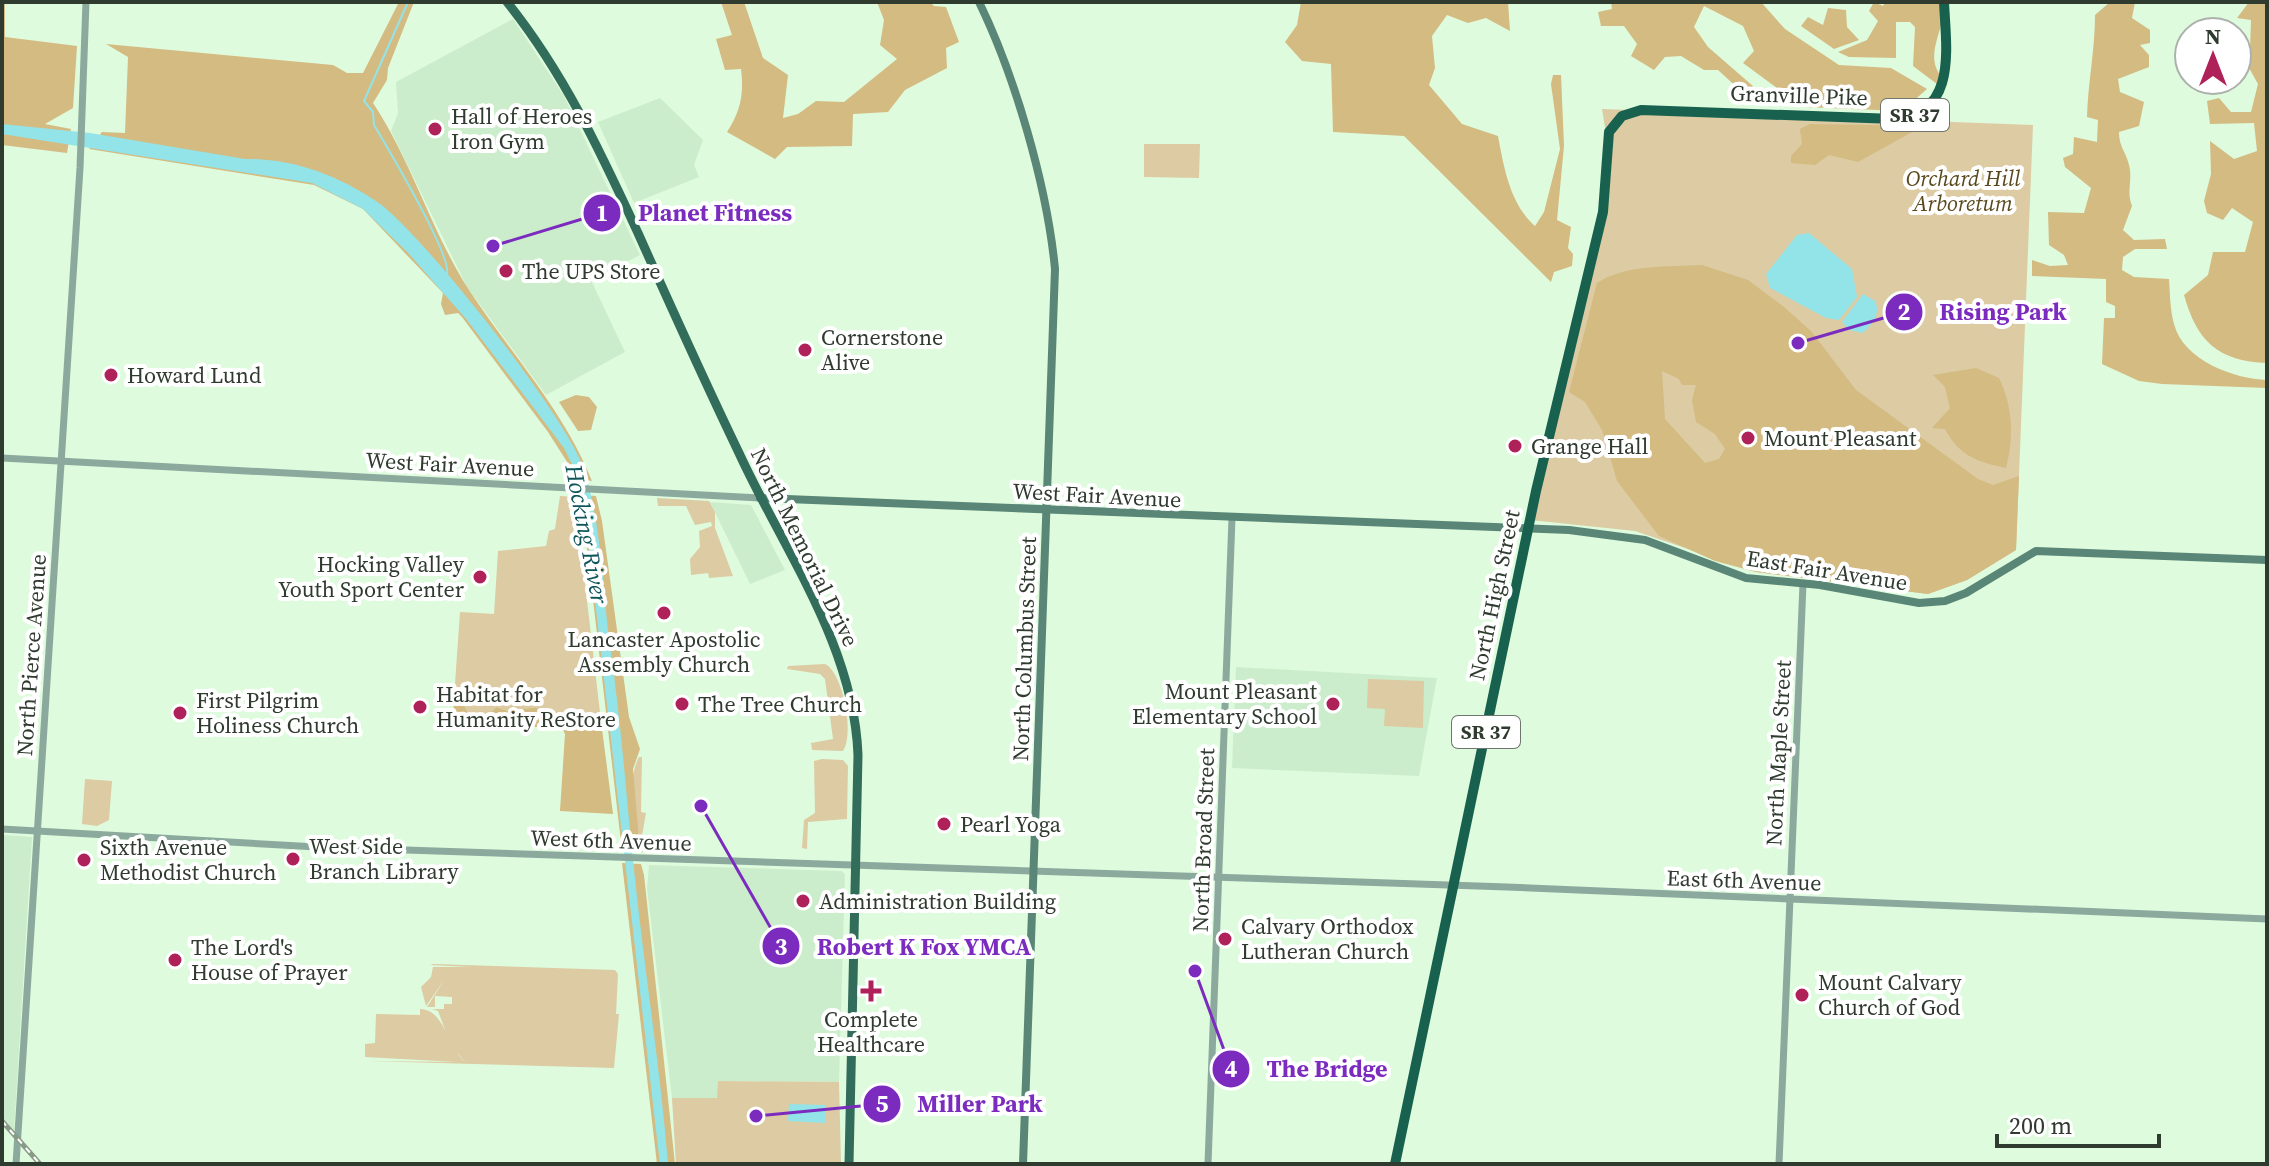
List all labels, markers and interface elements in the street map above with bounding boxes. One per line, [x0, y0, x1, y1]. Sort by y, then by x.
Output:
north arrow [2173, 16, 2253, 96]
text: N [2205, 21, 2221, 51]
street label: Granville Pike [1730, 78, 1868, 112]
road number: SR 37 [1881, 99, 1949, 131]
place label: Hall of Heroes Iron Gym [451, 101, 592, 156]
marker: Hall of Heroes Iron Gym [426, 120, 444, 138]
park label: Orchard Hill Arboretum [1906, 163, 2021, 218]
callout: Planet Fitness [582, 189, 808, 237]
text: 1 [595, 196, 609, 229]
text: Planet Fitness [638, 196, 792, 229]
place label: The UPS Store [522, 256, 661, 286]
marker: The UPS Store [497, 262, 515, 280]
callout: Rising Park [1884, 288, 2083, 336]
text: 2 [1897, 295, 1911, 328]
text: Rising Park [1939, 295, 2067, 328]
place label: Cornerstone Alive [821, 322, 943, 377]
marker: Cornerstone Alive [796, 341, 814, 359]
place label: Howard Lund [127, 360, 262, 390]
marker: Howard Lund [102, 366, 120, 384]
place label: Mount Pleasant [1764, 423, 1917, 453]
marker: Mount Pleasant [1739, 429, 1757, 447]
place label: Grange Hall [1531, 431, 1648, 461]
marker: Grange Hall [1506, 437, 1524, 455]
street label: North Memorial Drive [744, 443, 866, 651]
street label: West Fair Avenue [365, 445, 535, 483]
water label: Hocking River [557, 461, 617, 608]
street label: West Fair Avenue [1012, 476, 1182, 514]
street label: North High Street [1461, 506, 1527, 683]
street label: North Columbus Street [1005, 535, 1043, 762]
street label: East Fair Avenue [1744, 542, 1910, 598]
place label: Hocking Valley Youth Sport Center [278, 549, 465, 604]
street label: North Pierce Avenue [9, 553, 53, 757]
marker: Hocking Valley Youth Sport Center [471, 568, 489, 586]
marker: Lancaster Apostolic Assembly Church [655, 604, 673, 622]
place label: Lancaster Apostolic Assembly Church [567, 624, 761, 679]
street label: North Maple Street [1758, 659, 1798, 847]
place label: Mount Pleasant Elementary School [1132, 676, 1318, 731]
place label: Habitat for Humanity ReStore [436, 679, 616, 734]
place label: First Pilgrim Holiness Church [196, 685, 359, 740]
place label: The Tree Church [698, 689, 862, 719]
marker: The Tree Church [673, 695, 691, 713]
marker: Mount Pleasant Elementary School [1324, 695, 1342, 713]
marker: Habitat for Humanity ReStore [411, 698, 429, 716]
marker: First Pilgrim Holiness Church [171, 704, 189, 722]
road number: SR 37 [1452, 716, 1520, 748]
street label: North Broad Street [1185, 747, 1221, 932]
place label: Pearl Yoga [960, 809, 1062, 839]
marker: Pearl Yoga [935, 815, 953, 833]
street label: West 6th Avenue [530, 822, 692, 858]
place label: West Side Branch Library [309, 831, 459, 886]
place label: Sixth Avenue Methodist Church [100, 832, 277, 887]
marker: West Side Branch Library [284, 850, 302, 868]
marker: Sixth Avenue Methodist Church [75, 851, 93, 869]
street label: East 6th Avenue [1666, 862, 1822, 898]
place label: Administration Building [819, 886, 1056, 916]
marker: Administration Building [794, 892, 812, 910]
place label: Calvary Orthodox Lutheran Church [1241, 911, 1414, 966]
callout: Robert K Fox YMCA [761, 922, 1048, 970]
text: 3 [774, 930, 788, 963]
text: Robert K Fox YMCA [817, 930, 1031, 963]
marker: Calvary Orthodox Lutheran Church [1216, 930, 1234, 948]
place label: The Lord's House of Prayer [191, 932, 348, 987]
marker: The Lord's House of Prayer [166, 951, 184, 969]
place label: Mount Calvary Church of God [1818, 967, 1962, 1022]
marker: Complete Healthcare [860, 980, 882, 1002]
marker: Mount Calvary Church of God [1793, 986, 1811, 1004]
place label: Complete Healthcare [817, 1004, 925, 1059]
callout: The Bridge [1211, 1045, 1404, 1093]
text: 4 [1224, 1052, 1238, 1085]
text: The Bridge [1266, 1052, 1388, 1085]
callout: Miller Park [862, 1080, 1059, 1128]
text: 5 [875, 1087, 889, 1120]
text: Miller Park [917, 1087, 1043, 1120]
scale bar [1997, 1098, 2159, 1148]
text: 200 m [2009, 1109, 2072, 1142]

